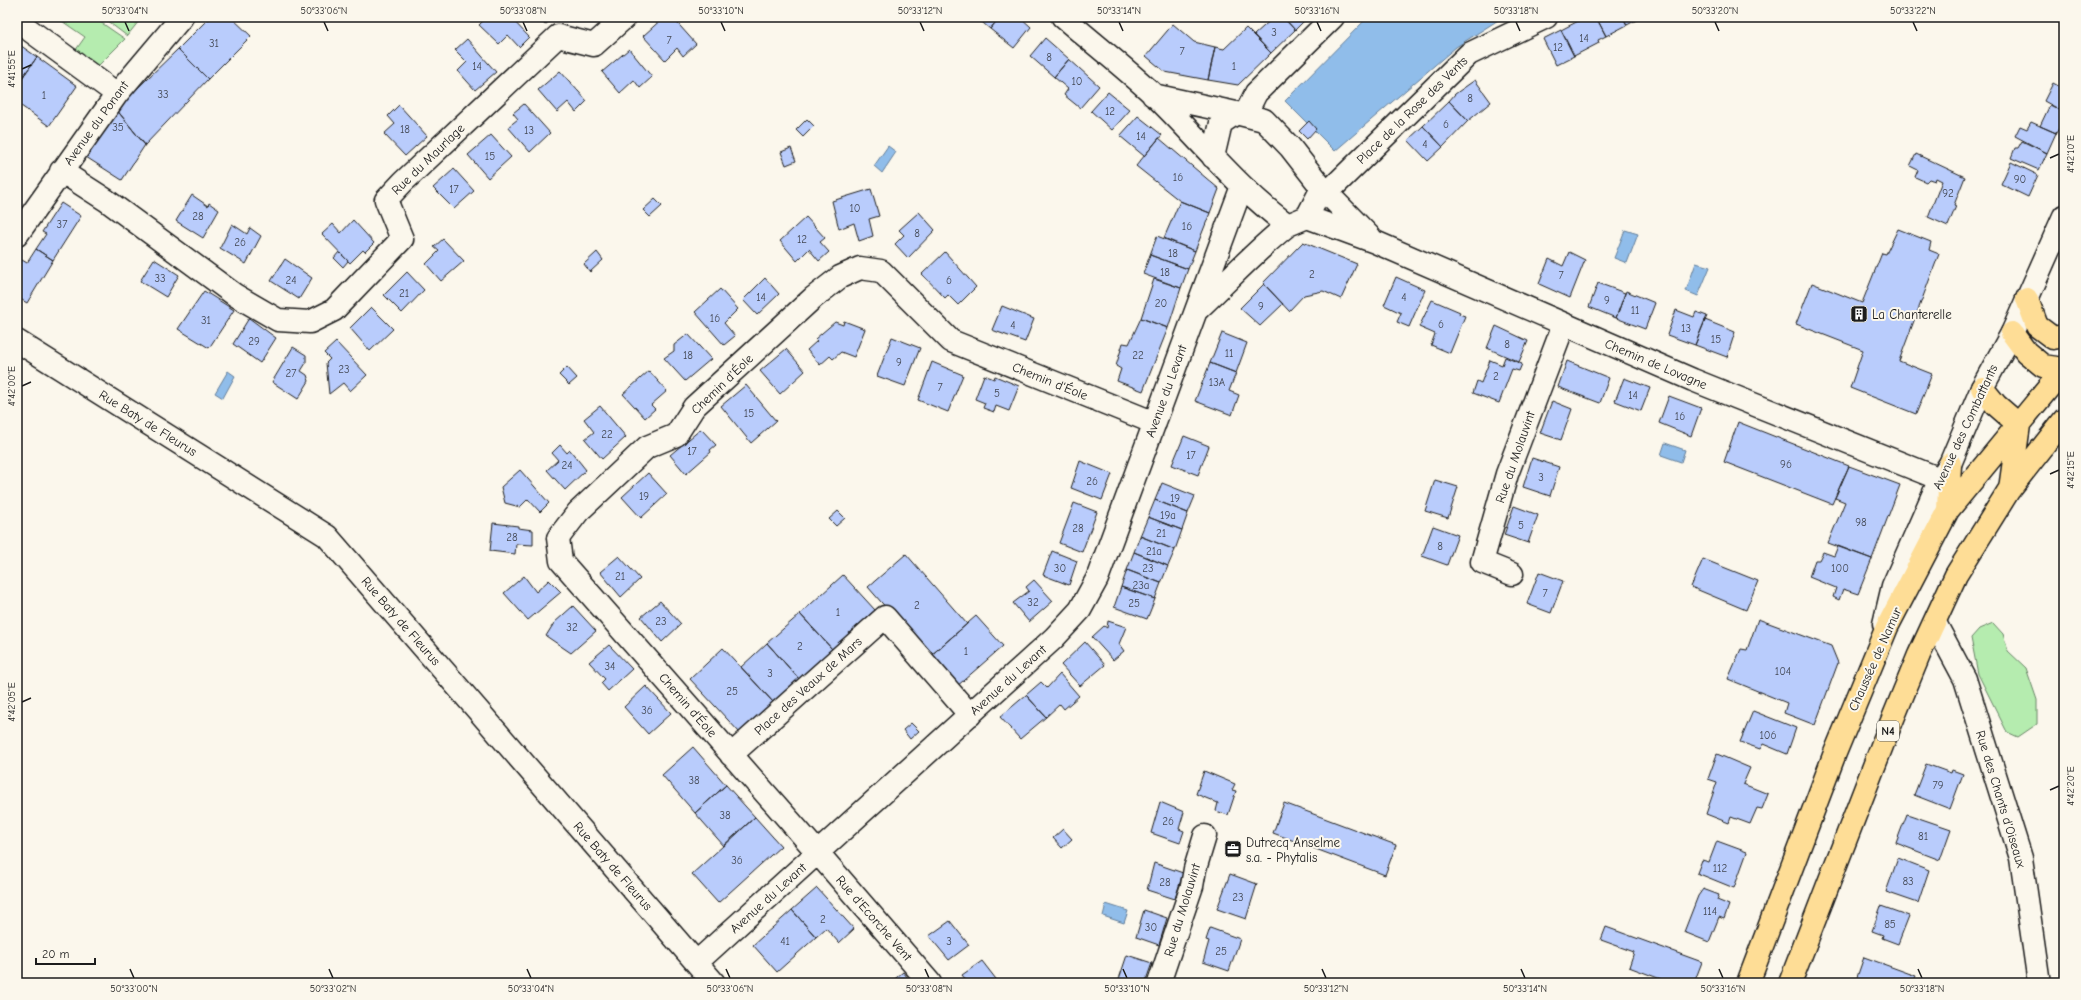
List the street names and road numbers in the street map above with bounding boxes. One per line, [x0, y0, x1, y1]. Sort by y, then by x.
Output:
street label: Place de la Rose des Vents [1353, 53, 1471, 167]
street label: Avenue du Ponant [60, 77, 132, 168]
street label: Rue du Maurlage [388, 120, 468, 198]
street label: Chemin de Lovagne [1602, 336, 1710, 393]
street label: Avenue du Levant [1142, 341, 1190, 439]
street label: Chemin d'Éole [687, 350, 756, 417]
street label: Chemin d'Éole [1010, 358, 1091, 403]
street label: Avenue des Combattants [1929, 362, 2001, 492]
street label: Rue Baty de Fleurus [96, 387, 200, 459]
street label: Rue du Molauvint [1492, 408, 1538, 505]
street label: Rue Baty de Fleurus [358, 574, 444, 668]
street label: Chaussée de Namur [1845, 604, 1905, 713]
street label: Place des Veaux de Mars [751, 634, 865, 738]
street label: Avenue du Levant [967, 641, 1050, 718]
street label: Chemin d'Éole [656, 669, 721, 741]
road number: N4 [1877, 721, 1899, 741]
street label: Rue des Chants d'Oiseaux [1973, 728, 2029, 870]
street label: Rue Baty de Fleurus [570, 819, 656, 913]
street label: Avenue du Levant [727, 859, 810, 936]
street label: Rue du Molauvint [1161, 860, 1204, 958]
street label: Rue d'Ecorche Vent [833, 872, 916, 965]

